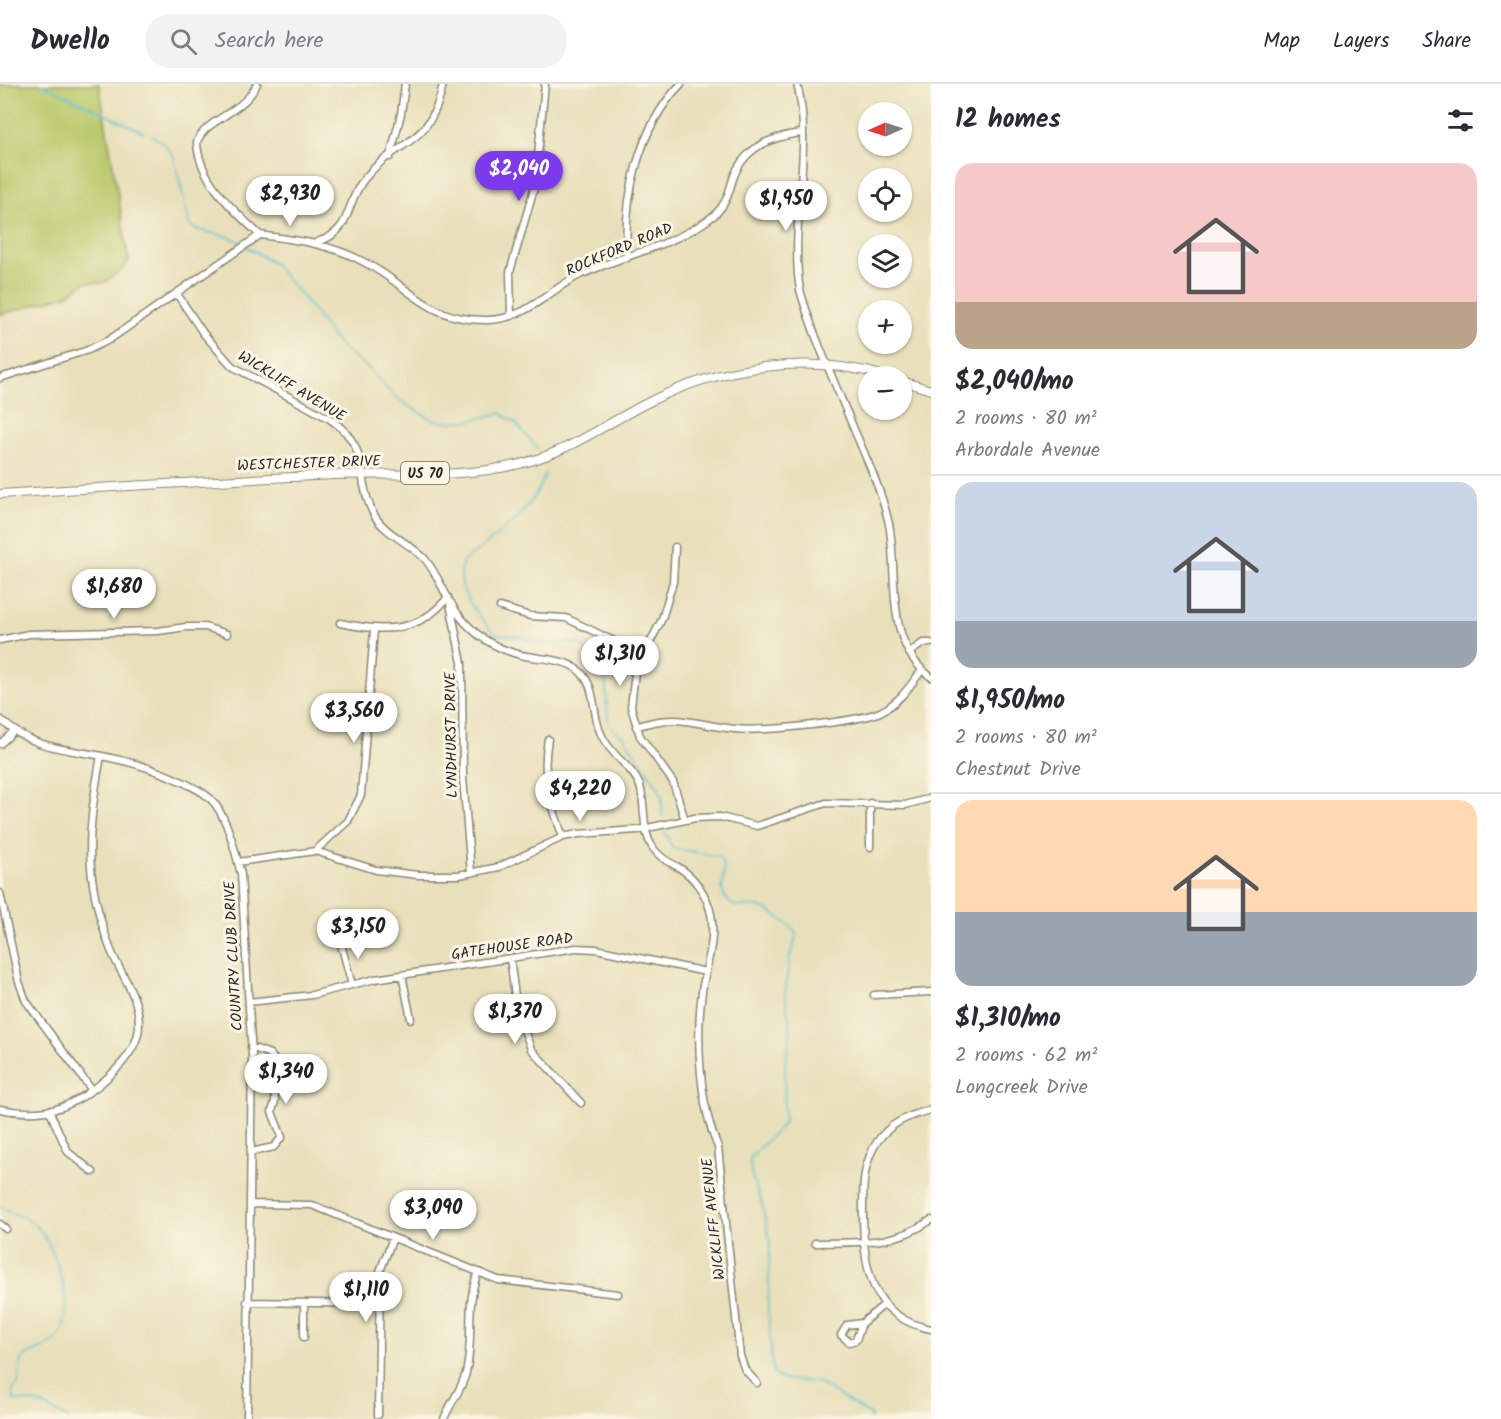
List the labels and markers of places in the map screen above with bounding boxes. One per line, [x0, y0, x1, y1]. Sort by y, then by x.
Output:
pin: $2,040 [470, 151, 568, 202]
pin: $2,930 [241, 176, 339, 227]
pin: $1,950 [737, 181, 835, 232]
pin: $1,680 [65, 569, 163, 620]
pin: $1,310 [571, 636, 669, 687]
pin: $3,560 [305, 693, 403, 744]
pin: $4,220 [531, 771, 629, 822]
pin: $3,150 [309, 909, 407, 960]
pin: $1,370 [466, 994, 564, 1045]
pin: $1,340 [237, 1054, 335, 1105]
pin: $3,090 [384, 1190, 482, 1241]
pin: $1,110 [317, 1272, 415, 1323]

